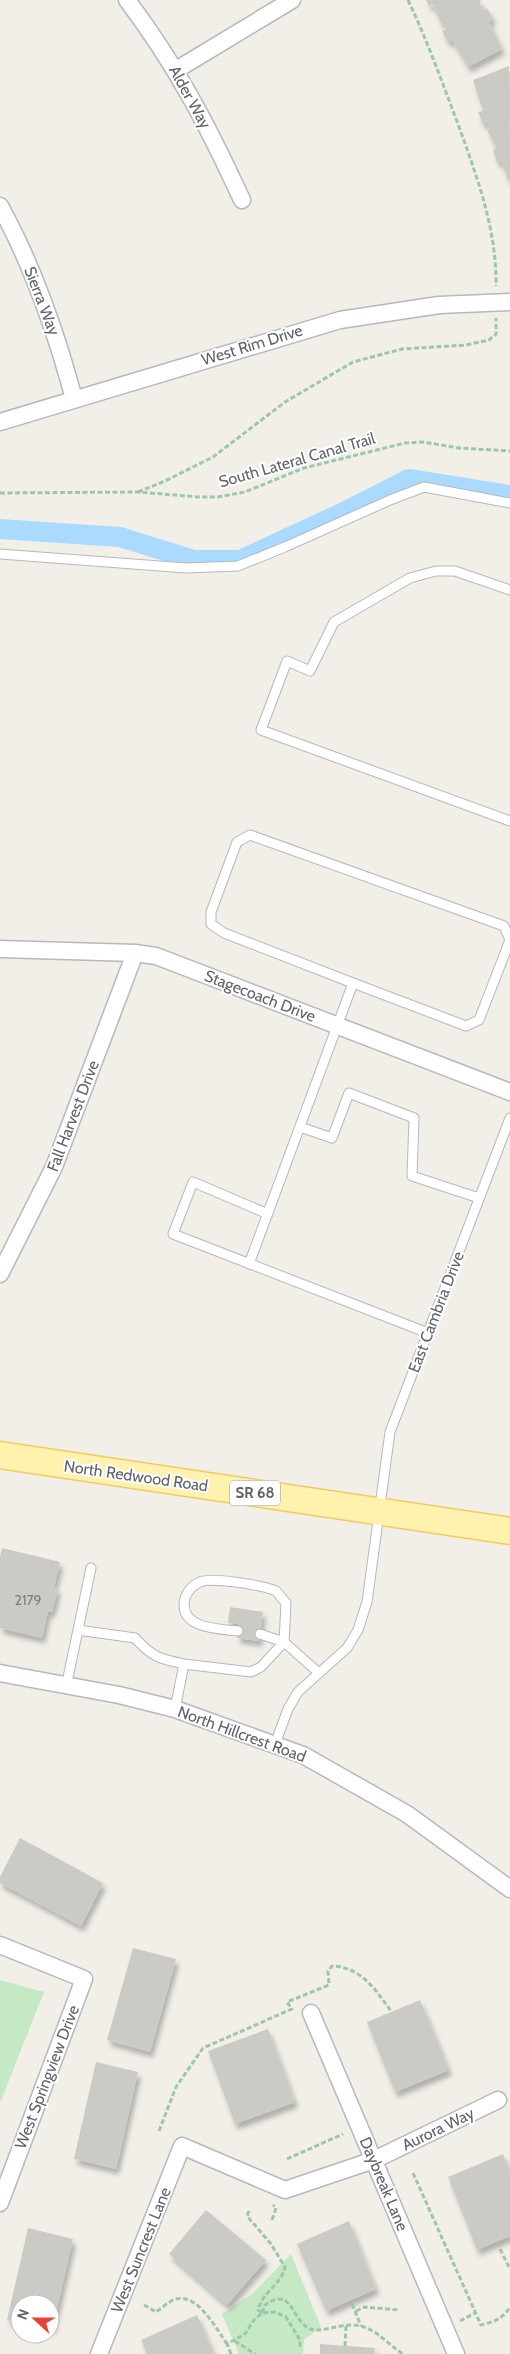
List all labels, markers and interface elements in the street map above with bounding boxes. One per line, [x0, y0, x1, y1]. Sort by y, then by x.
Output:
street label: Alder Way [165, 62, 215, 132]
street label: Sierra Way [20, 264, 64, 338]
street label: West Rim Drive [199, 321, 305, 369]
street label: South Lateral Canal Trail [217, 429, 378, 491]
street label: Stagecoach Drive [202, 966, 318, 1026]
street label: Fall Harvest Drive [43, 1058, 103, 1174]
street label: East Cambria Drive [404, 1249, 468, 1375]
street label: North Redwood Road [63, 1456, 209, 1496]
road number: SR 68 [230, 1480, 280, 1506]
house number: 2179 [15, 1591, 41, 1609]
street label: North Hillcrest Road [175, 1702, 309, 1766]
street label: West Springview Drive [11, 2002, 83, 2152]
street label: Aurora Way [399, 2103, 477, 2155]
street label: Daybreak Lane [356, 2134, 412, 2234]
street label: West Suncrest Lane [107, 2184, 175, 2316]
north arrow [10, 2294, 60, 2344]
text: N [13, 2306, 33, 2322]

